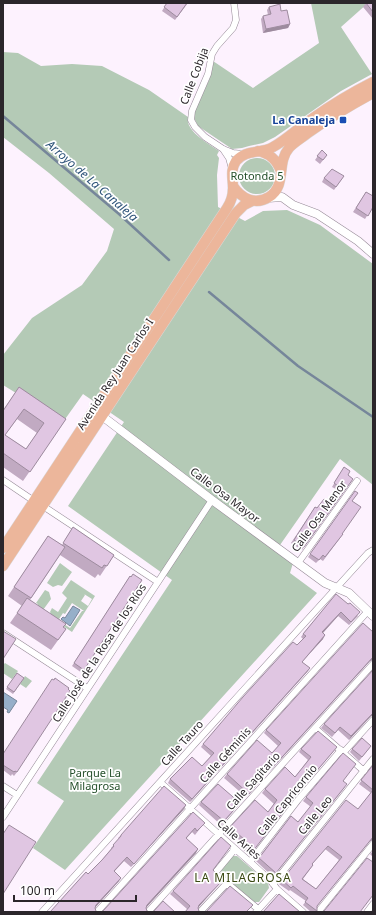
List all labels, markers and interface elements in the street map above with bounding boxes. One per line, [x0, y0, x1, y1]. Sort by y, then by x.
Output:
street label: Calle Cobija [176, 45, 211, 107]
place label: La Canaleja [272, 112, 335, 127]
marker: La Canaleja [338, 115, 348, 125]
water label: Arroyo de La Canaleja [42, 135, 142, 225]
park label: Rotonda 5 [230, 168, 284, 183]
street label: Avenida Rey Juan Carlos I [73, 315, 156, 432]
street label: Calle Osa Mayor [187, 463, 264, 526]
street label: Calle Osa Menor [288, 477, 350, 554]
street label: Calle José de la Rosa de los Ríos [48, 581, 149, 725]
street label: Calle Tauro [157, 716, 207, 769]
street label: Calle Géminis [196, 724, 254, 786]
street label: Calle Sagitario [222, 748, 283, 813]
street label: Calle Capricornio [253, 761, 320, 839]
park label: Parque La Milagrosa [69, 765, 121, 793]
street label: Calle Leo [294, 792, 335, 837]
street label: Calle Aries [214, 815, 264, 862]
district label: LA MILAGROSA [194, 869, 292, 886]
scale bar [14, 877, 136, 903]
text: 100 m [20, 882, 55, 899]

